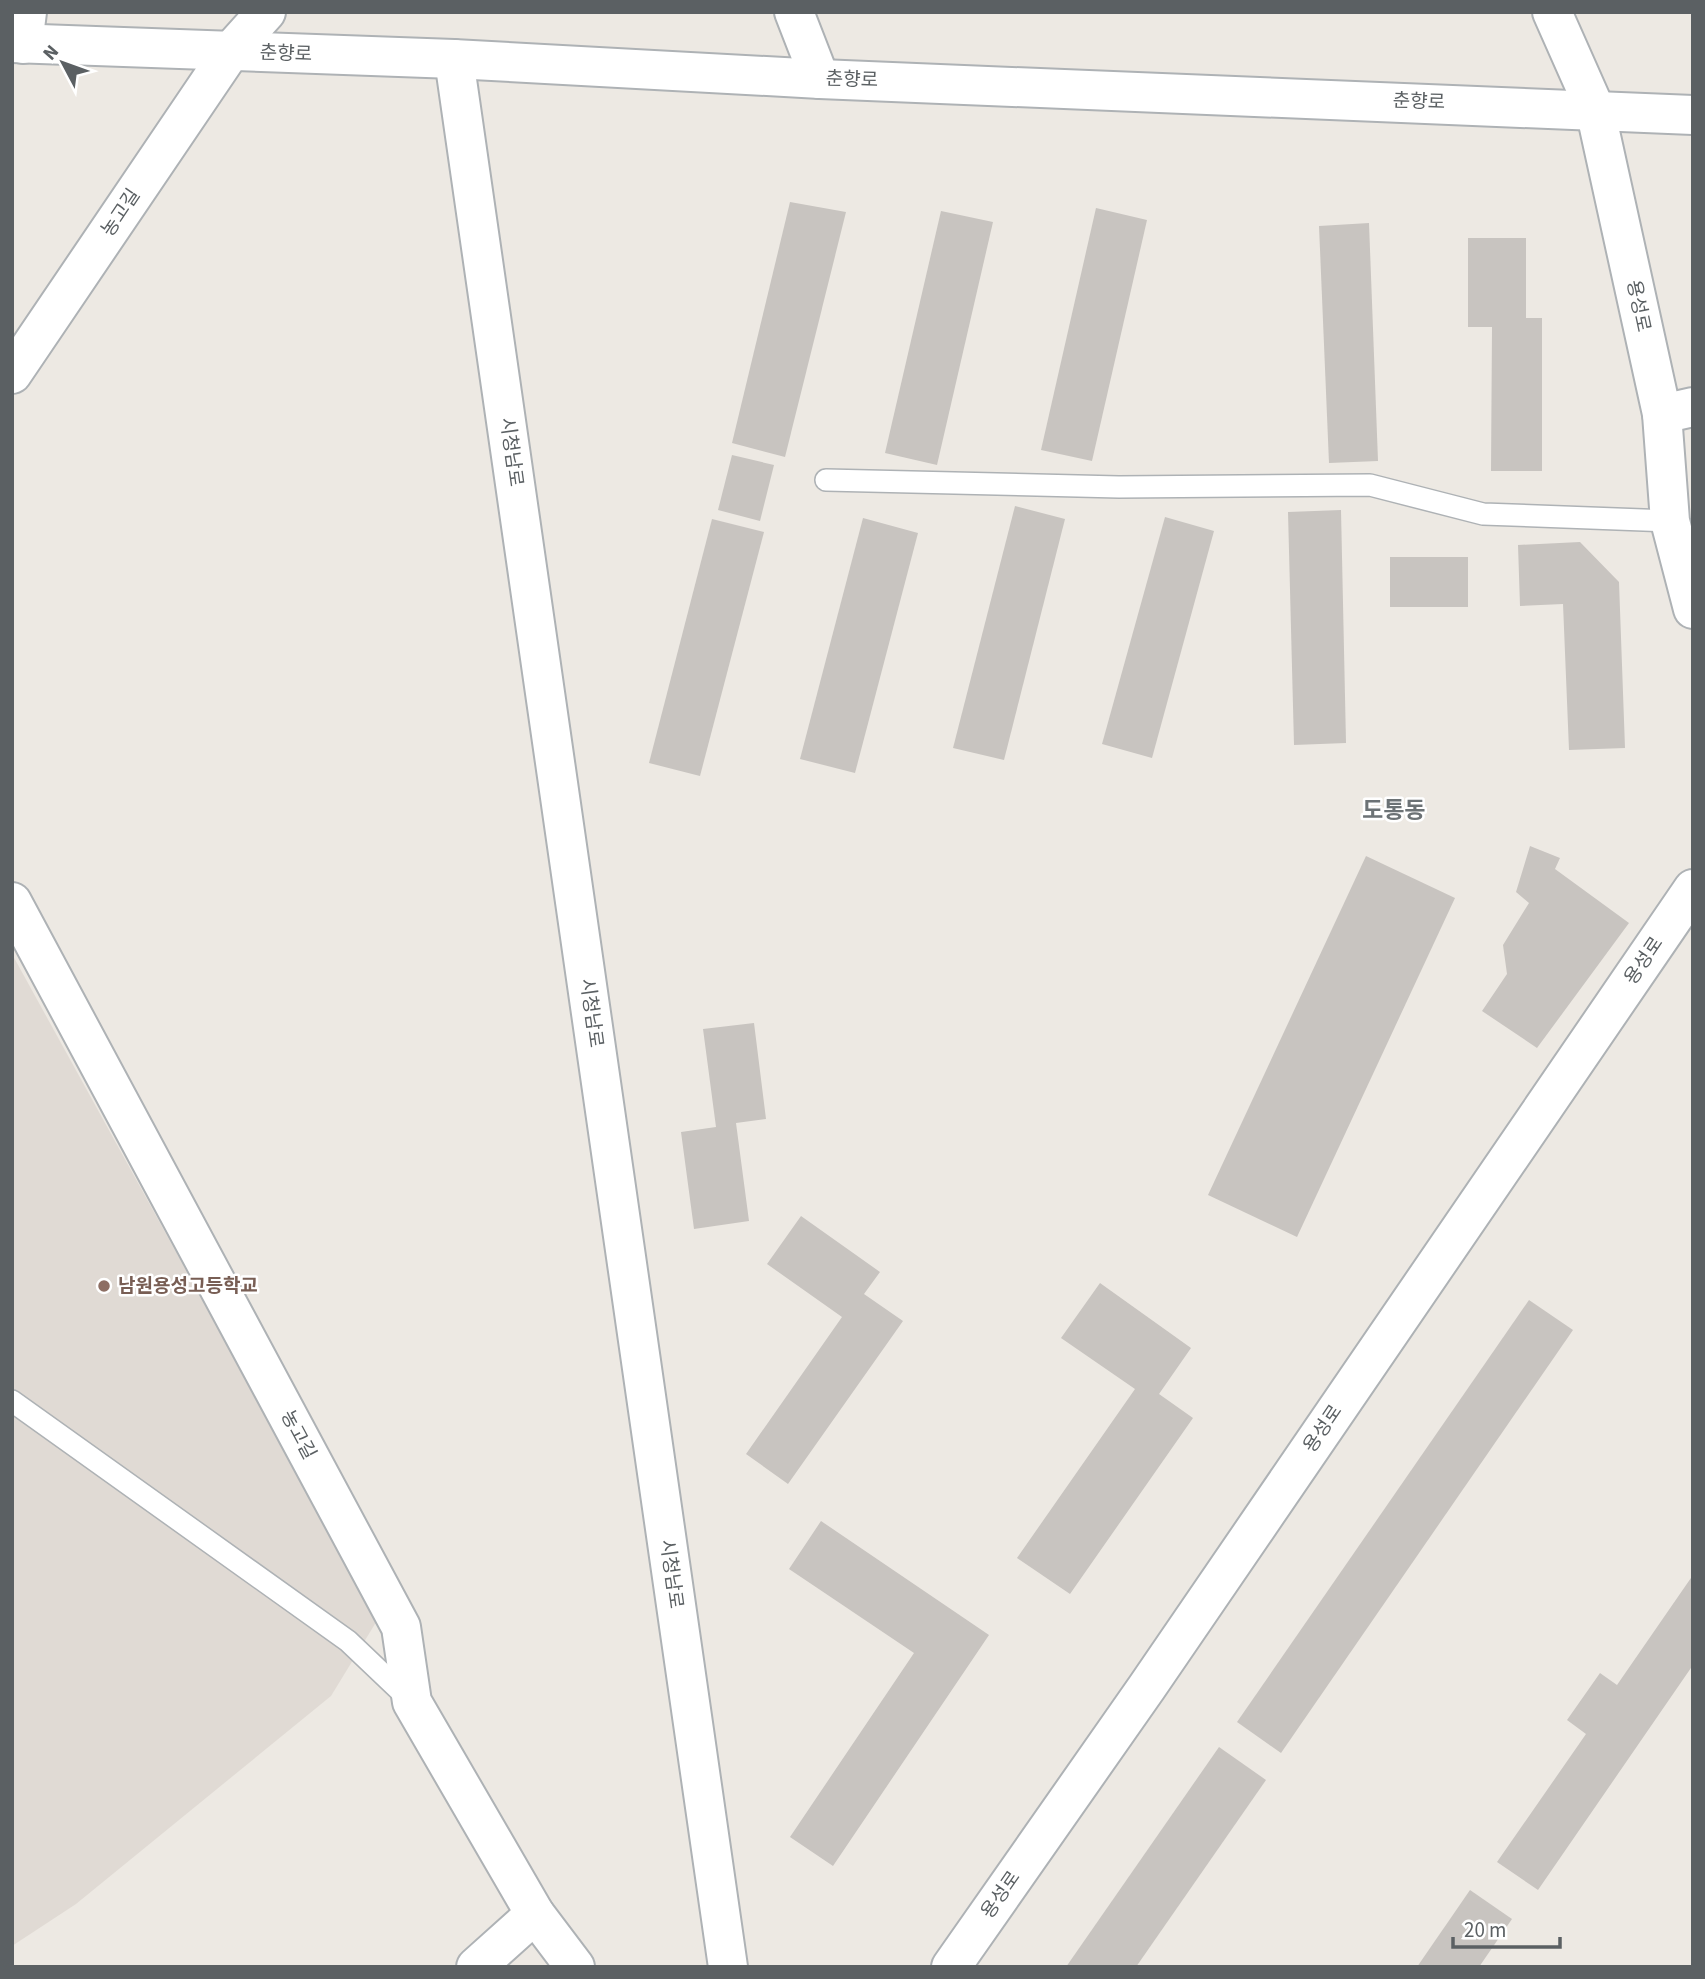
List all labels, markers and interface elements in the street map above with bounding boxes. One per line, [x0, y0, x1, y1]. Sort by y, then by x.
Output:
north arrow [28, 28, 98, 98]
text: N [37, 39, 66, 66]
street label: 춘향로 [259, 40, 313, 68]
street label: 춘향로 [825, 66, 879, 94]
street label: 춘향로 [1392, 88, 1446, 116]
street label: 농고길 [95, 184, 147, 242]
street label: 용성로 [1619, 278, 1657, 334]
street label: 시청남로 [493, 416, 529, 488]
district label: 도통동 [1362, 794, 1426, 827]
street label: 용성로 [1618, 932, 1670, 990]
street label: 시청남로 [573, 977, 609, 1049]
place label: 남원용성고등학교 [118, 1273, 258, 1300]
marker: 남원용성고등학교 [96, 1278, 112, 1294]
street label: 용성로 [1297, 1400, 1349, 1458]
street label: 농고길 [274, 1406, 322, 1464]
street label: 시청남로 [653, 1538, 689, 1610]
street label: 용성로 [975, 1866, 1027, 1924]
scale bar [1453, 1906, 1560, 1950]
text: 20 m [1464, 1915, 1506, 1945]

